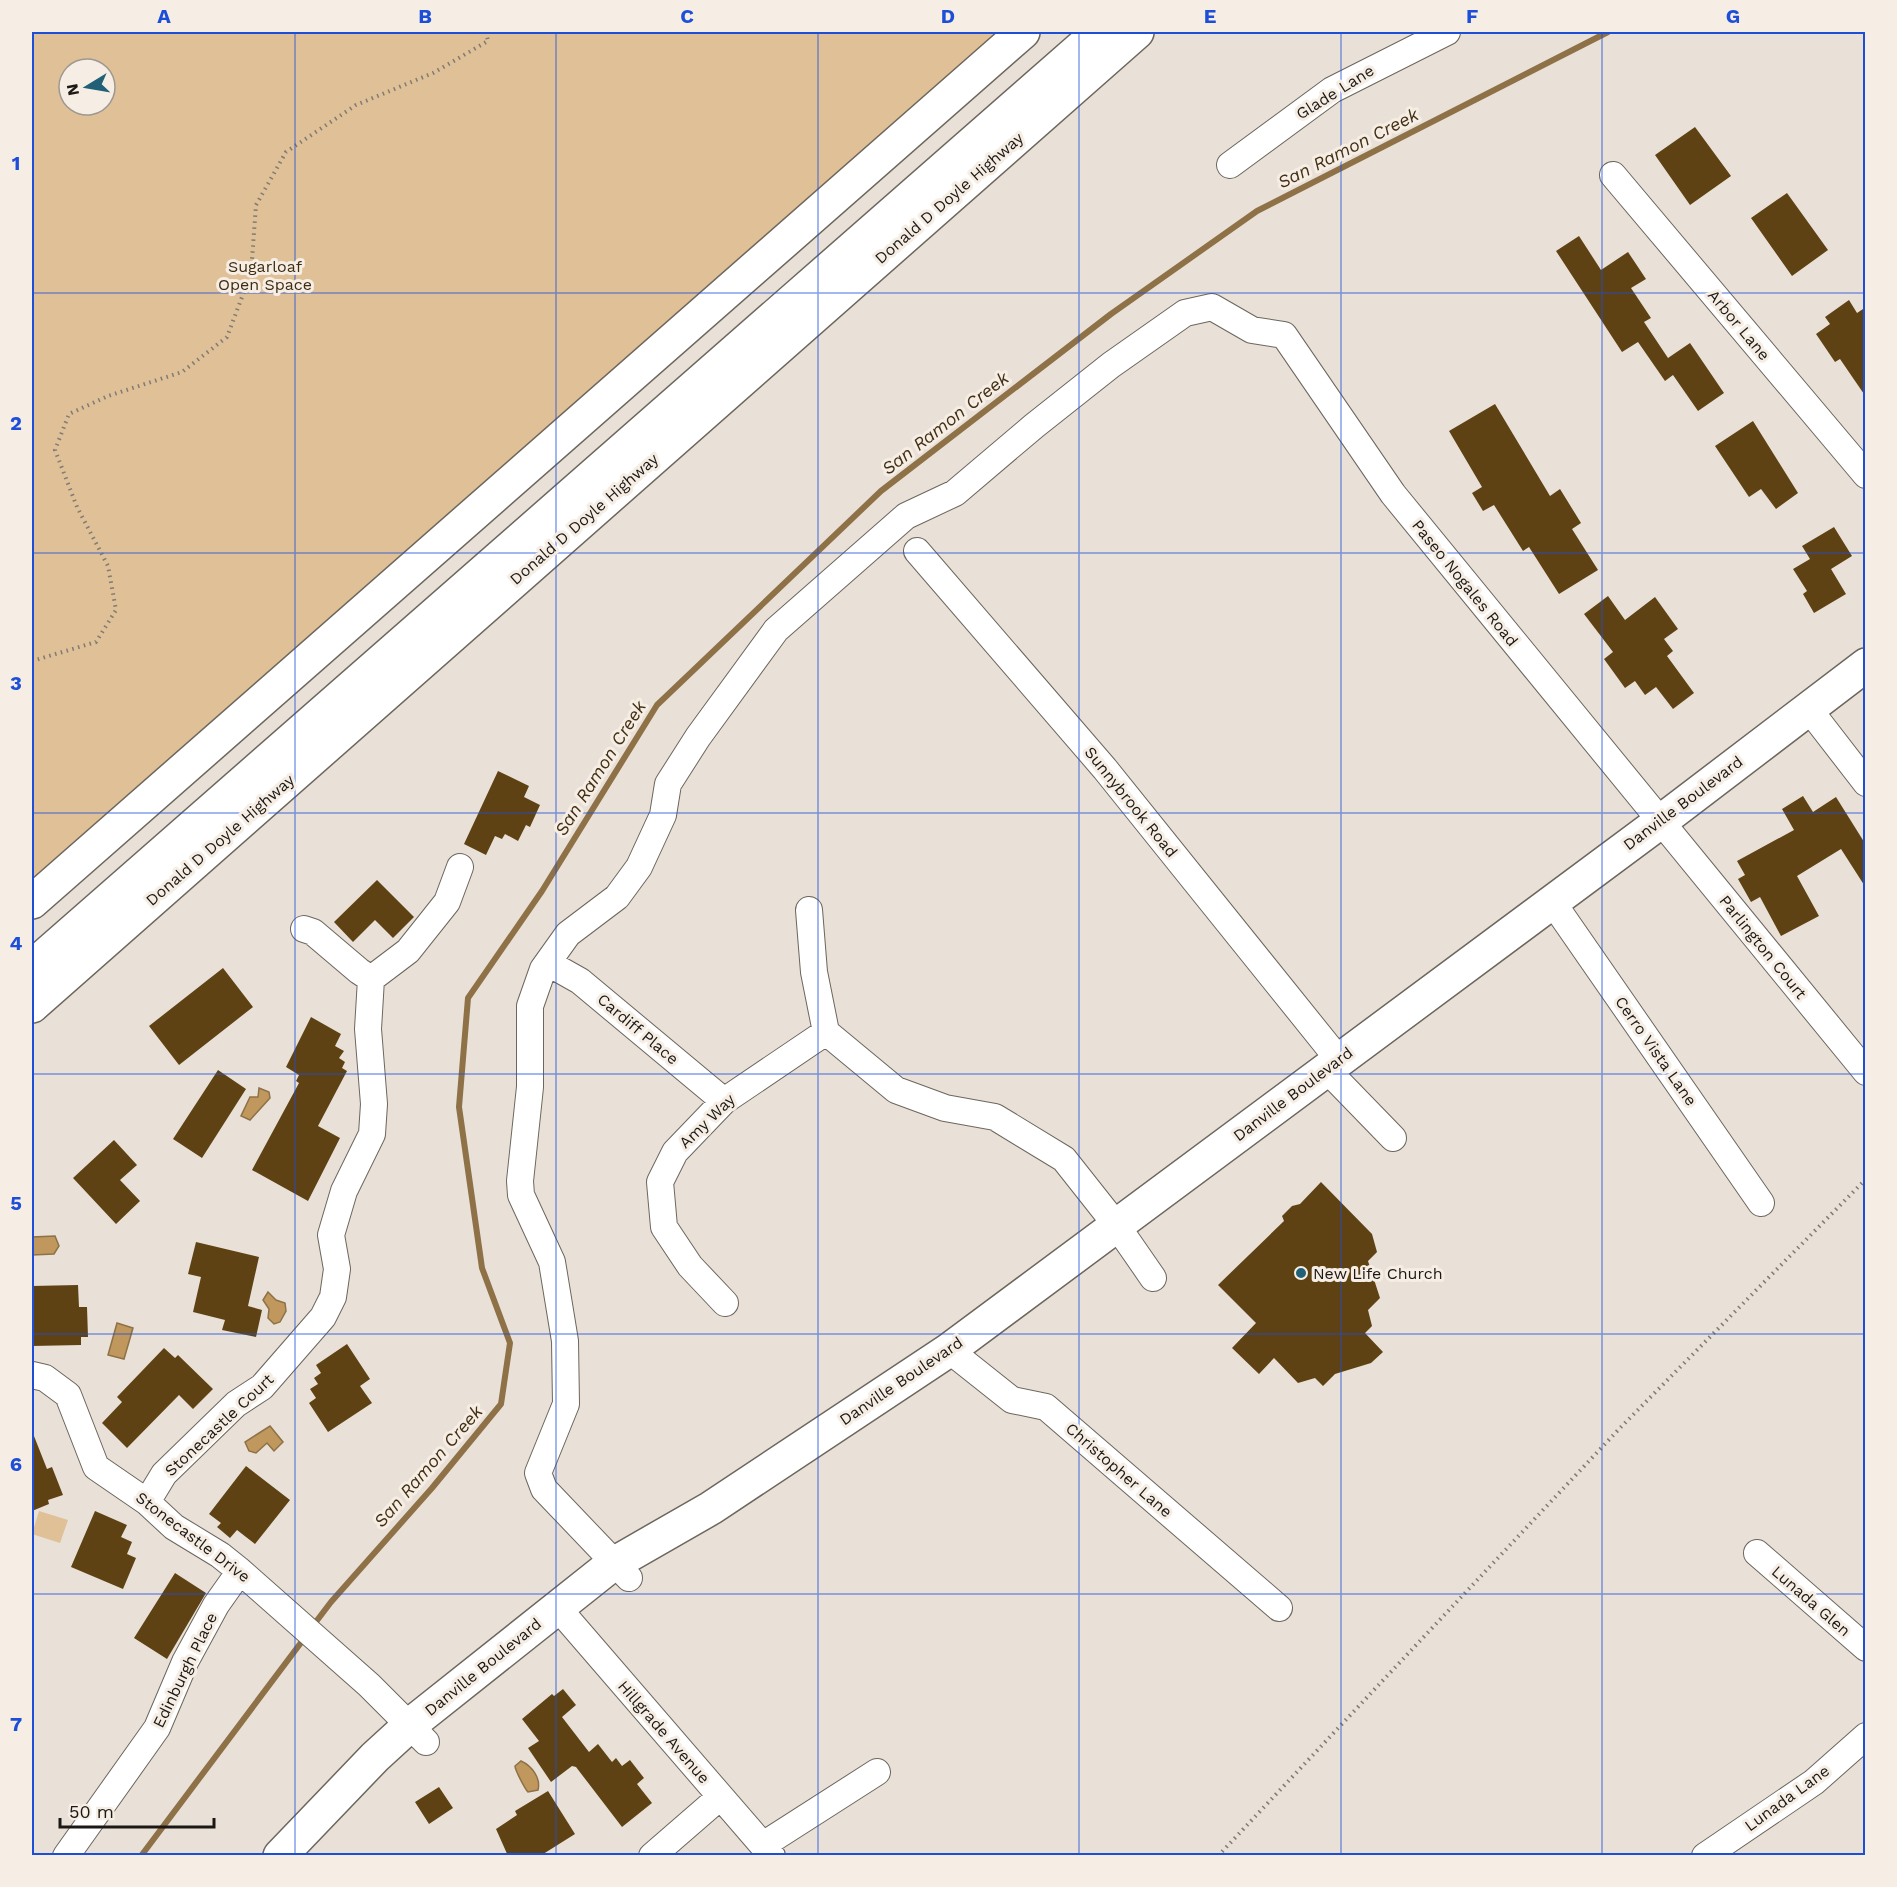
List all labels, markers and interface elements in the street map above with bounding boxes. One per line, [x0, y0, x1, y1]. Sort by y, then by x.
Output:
text: A [157, 4, 171, 28]
text: B [418, 4, 432, 28]
text: C [680, 4, 694, 28]
text: D [941, 4, 955, 28]
text: E [1204, 4, 1216, 28]
text: F [1466, 4, 1478, 28]
text: G [1726, 4, 1740, 28]
north arrow [57, 57, 117, 117]
street label: Glade Lane [1293, 61, 1377, 123]
text: N [62, 82, 83, 97]
water label: San Ramon Creek [1274, 103, 1423, 193]
street label: Donald D Doyle Highway [871, 128, 1028, 268]
text: 1 [12, 151, 20, 175]
park label: Sugarloaf Open Space [218, 257, 312, 294]
street label: Arbor Lane [1704, 286, 1774, 364]
water label: San Ramon Creek [877, 366, 1014, 479]
text: 2 [10, 411, 22, 435]
street label: Donald D Doyle Highway [506, 449, 663, 589]
street label: Paseo Nogales Road [1408, 516, 1522, 650]
text: 3 [10, 671, 22, 695]
water label: San Ramon Creek [550, 696, 651, 839]
street label: Sunnybrook Road [1081, 743, 1181, 861]
street label: Danville Boulevard [1620, 752, 1746, 854]
street label: Donald D Doyle Highway [142, 770, 299, 910]
street label: Parlington Court [1715, 891, 1811, 1003]
text: 4 [10, 931, 23, 955]
street label: Cardiff Place [594, 990, 682, 1068]
street label: Cerro Vista Lane [1611, 993, 1701, 1109]
street label: Danville Boulevard [1230, 1043, 1356, 1145]
street label: Amy Way [675, 1089, 739, 1152]
text: 5 [10, 1191, 22, 1215]
place label: New Life Church [1313, 1264, 1443, 1283]
marker: New Life Church [1294, 1266, 1308, 1280]
street label: Danville Boulevard [836, 1333, 966, 1429]
street label: Stonecastle Court [161, 1370, 277, 1480]
water label: San Ramon Creek [369, 1400, 488, 1531]
street label: Christopher Lane [1062, 1419, 1176, 1521]
text: 6 [10, 1452, 22, 1476]
street label: Stonecastle Drive [132, 1488, 254, 1586]
street label: Lunada Glen [1768, 1562, 1854, 1640]
street label: Edinburgh Place [149, 1609, 221, 1731]
street label: Danville Boulevard [421, 1614, 545, 1720]
street label: Hillgrade Avenue [614, 1677, 714, 1787]
text: 7 [10, 1712, 22, 1736]
street label: Lunada Lane [1741, 1761, 1833, 1835]
scale bar [60, 1791, 214, 1829]
text: 50 m [69, 1801, 114, 1822]

